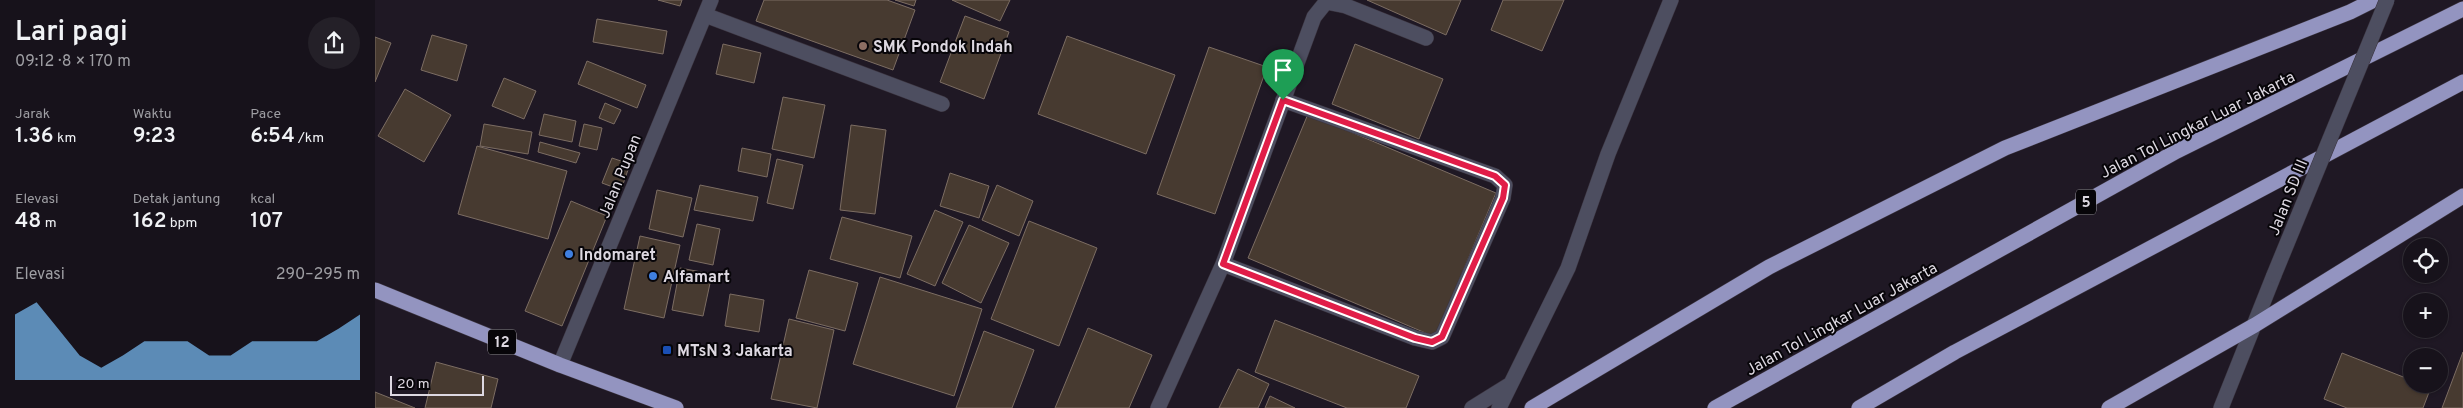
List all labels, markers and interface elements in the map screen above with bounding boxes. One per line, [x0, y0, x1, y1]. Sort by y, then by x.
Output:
text: Lari pagi [15, 15, 128, 51]
button: share [308, 17, 360, 69]
place label: SMK Pondok Indah [873, 38, 1013, 58]
marker: SMK Pondok Indah [857, 40, 869, 52]
pin [1262, 49, 1304, 100]
text: 09:12 · 8 × 170 m [15, 52, 131, 72]
icon: arrive [1269, 56, 1297, 84]
street label: Jalan Tol Lingkar Luar Jakarta [2097, 68, 2299, 184]
text: Jarak [15, 106, 50, 123]
text: Waktu [133, 106, 172, 123]
text: Pace [250, 106, 281, 123]
text: 1.36 [15, 123, 54, 150]
text: 9:23 [133, 123, 176, 150]
text: 6:54 [250, 123, 295, 150]
text: km [54, 130, 76, 147]
text: /km [295, 130, 324, 147]
street label: Jalan Pupan [595, 132, 647, 222]
street label: Jalan SD III [2265, 157, 2313, 239]
road number: 5 [2076, 190, 2096, 214]
text: Elevasi [15, 191, 59, 208]
text: Detak jantung [133, 191, 220, 208]
text: kcal [250, 191, 275, 208]
text: 48 [15, 208, 41, 235]
text: 162 [133, 208, 167, 235]
text: 107 [250, 208, 283, 235]
text: m [41, 215, 57, 232]
text: bpm [167, 215, 197, 232]
map controls [2403, 238, 2448, 393]
button: locate [2403, 238, 2448, 283]
place label: Indomaret [579, 246, 656, 266]
marker: Indomaret [563, 248, 575, 260]
street label: Jalan Tol Lingkar Luar Jakarta [1743, 259, 1941, 381]
text: Elevasi [15, 265, 65, 285]
text: 290–295 m [276, 265, 360, 285]
place label: Alfamart [663, 268, 730, 288]
marker: Alfamart [647, 270, 659, 282]
button: + [2403, 293, 2448, 338]
road number: 12 [488, 330, 516, 354]
place label: MTsN 3 Jakarta [677, 342, 793, 362]
marker: MTsN 3 Jakarta [661, 344, 673, 356]
button: − [2403, 348, 2448, 393]
scale bar [390, 373, 484, 396]
text: 20 m [397, 376, 430, 393]

